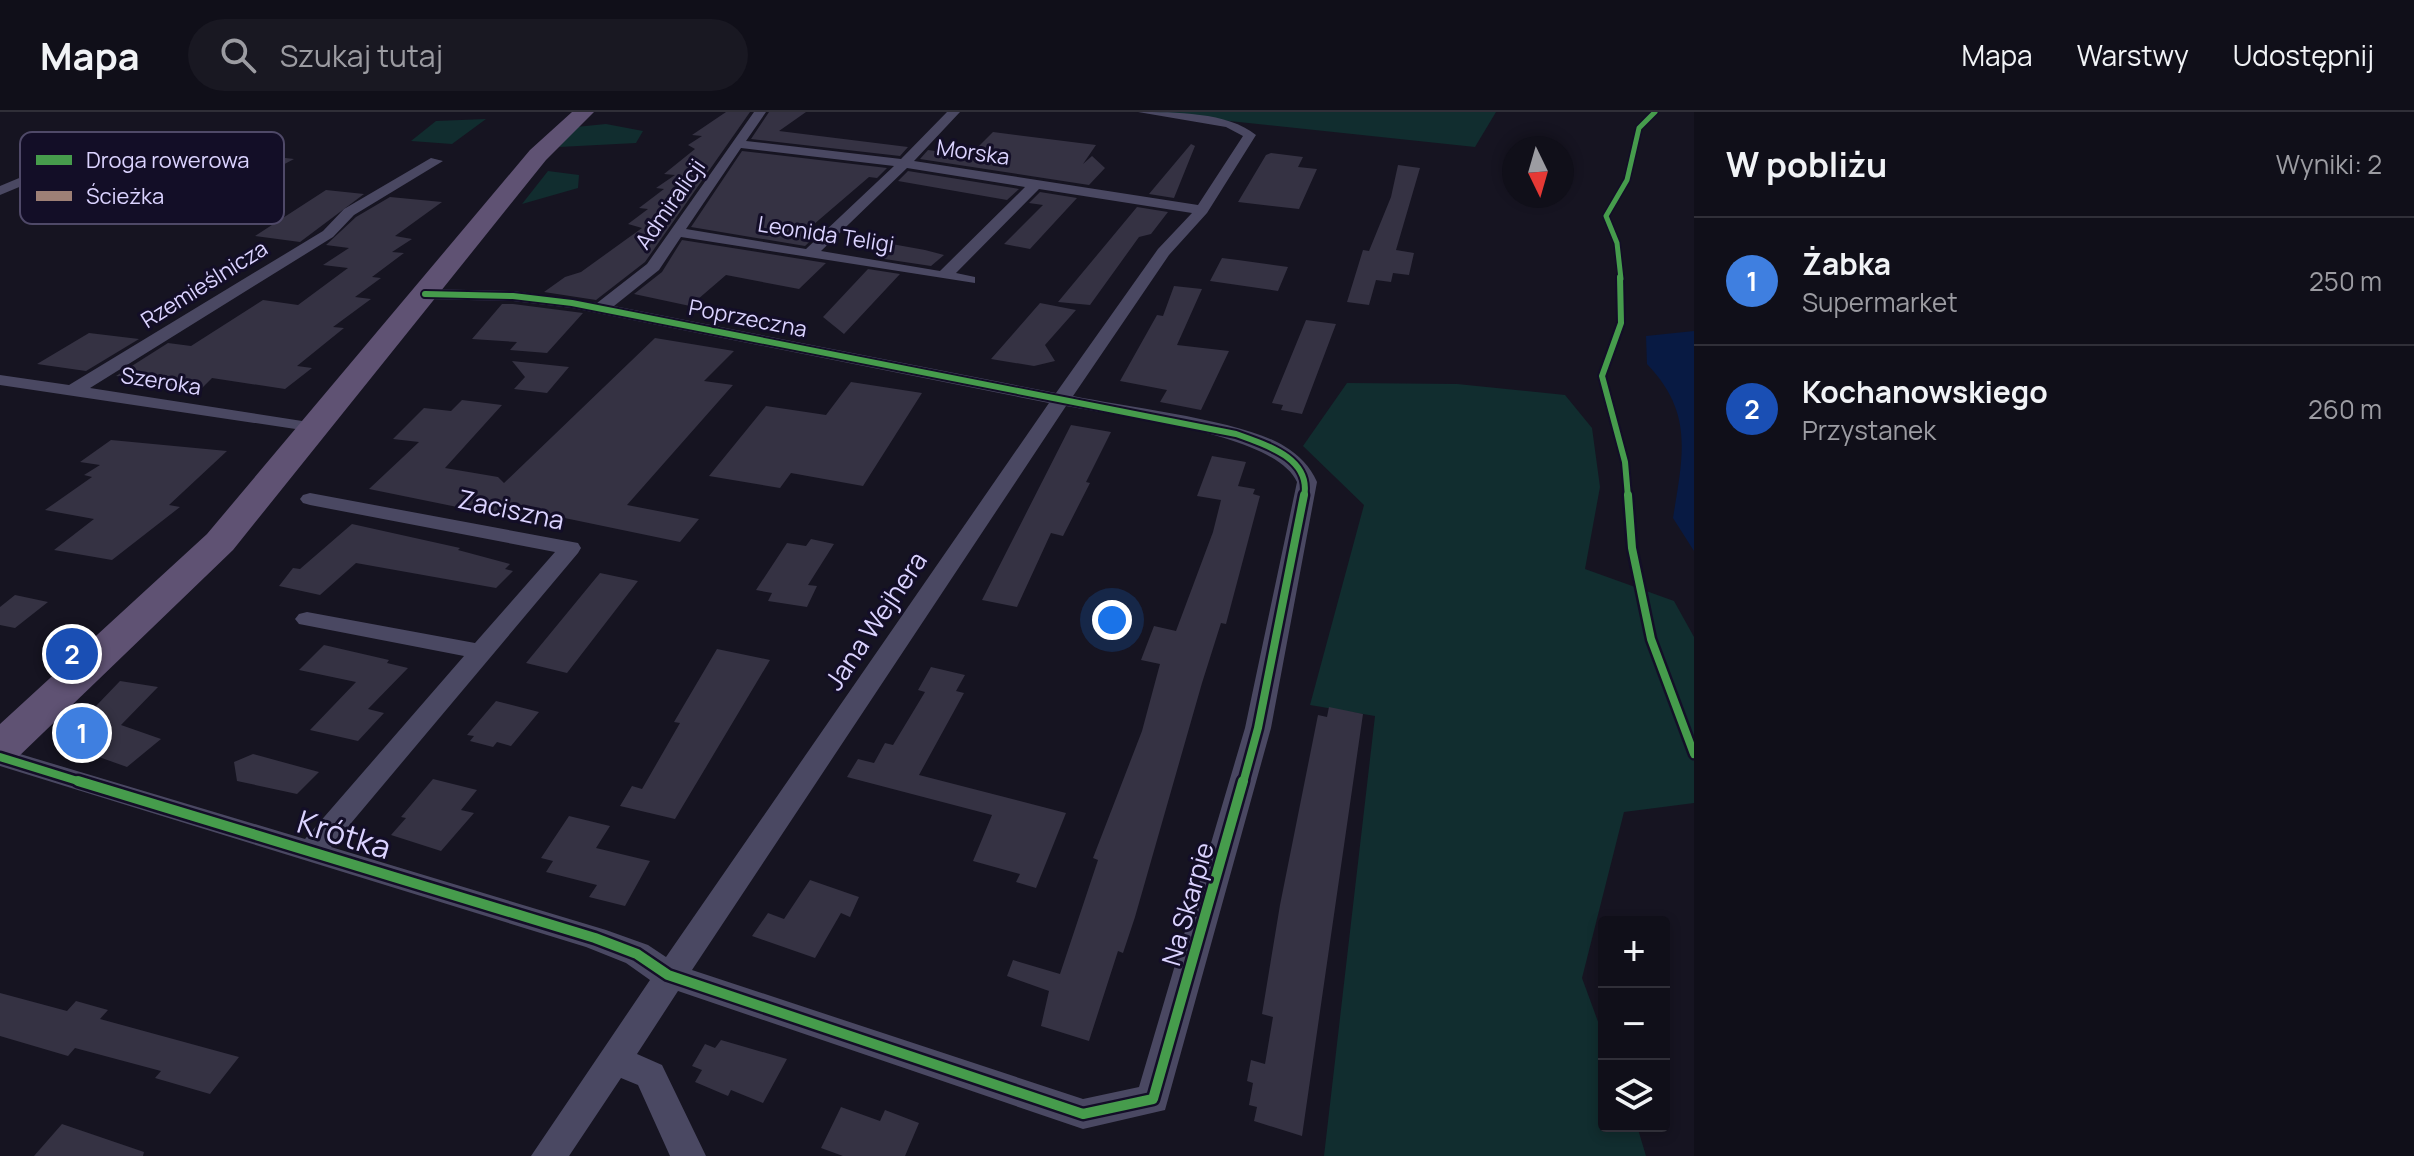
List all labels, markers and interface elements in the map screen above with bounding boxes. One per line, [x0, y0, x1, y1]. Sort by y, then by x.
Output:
search box [188, 19, 748, 91]
text: Mapa [40, 29, 140, 81]
icon: search [216, 33, 260, 77]
text: Szukaj tutaj [280, 35, 443, 76]
text: Mapa [1961, 36, 2033, 74]
text: Warstwy [2077, 36, 2189, 74]
text: Udostępnij [2233, 36, 2374, 74]
legend [20, 132, 284, 224]
street label: Morska [934, 132, 1012, 172]
north arrow [1502, 136, 1574, 208]
text: W pobliżu [1726, 141, 1887, 187]
text: Droga rowerowa [86, 145, 249, 175]
text: Wyniki: 2 [2276, 146, 2382, 182]
street label: Admiralicji [628, 153, 712, 255]
text: Ścieżka [86, 181, 164, 211]
street label: Leonida Teligi [756, 208, 896, 260]
street label: Rzemieślnicza [135, 233, 273, 335]
text: Żabka [1802, 243, 1891, 284]
text: 1 [1746, 263, 1758, 299]
text: 250 m [2309, 263, 2382, 299]
text: Supermarket [1802, 284, 1958, 320]
street label: Poprzeczna [686, 292, 810, 344]
street label: Szeroka [119, 360, 203, 402]
text: Kochanowskiego [1802, 371, 2048, 412]
text: 2 [1744, 391, 1760, 427]
text: 260 m [2308, 391, 2382, 427]
text: Przystanek [1802, 412, 1936, 448]
street label: Zaciszna [455, 480, 568, 538]
street label: Jana Wejhera [816, 544, 935, 697]
your location [1092, 600, 1132, 640]
pin: 2 [46, 624, 98, 684]
pin: 1 [56, 703, 108, 763]
street label: Krótka [292, 799, 396, 869]
street label: Na Skarpie [1152, 838, 1222, 970]
map controls [1598, 916, 1670, 1132]
button: + [1598, 916, 1670, 988]
button: − [1598, 988, 1670, 1060]
button: layers [1598, 1060, 1670, 1132]

